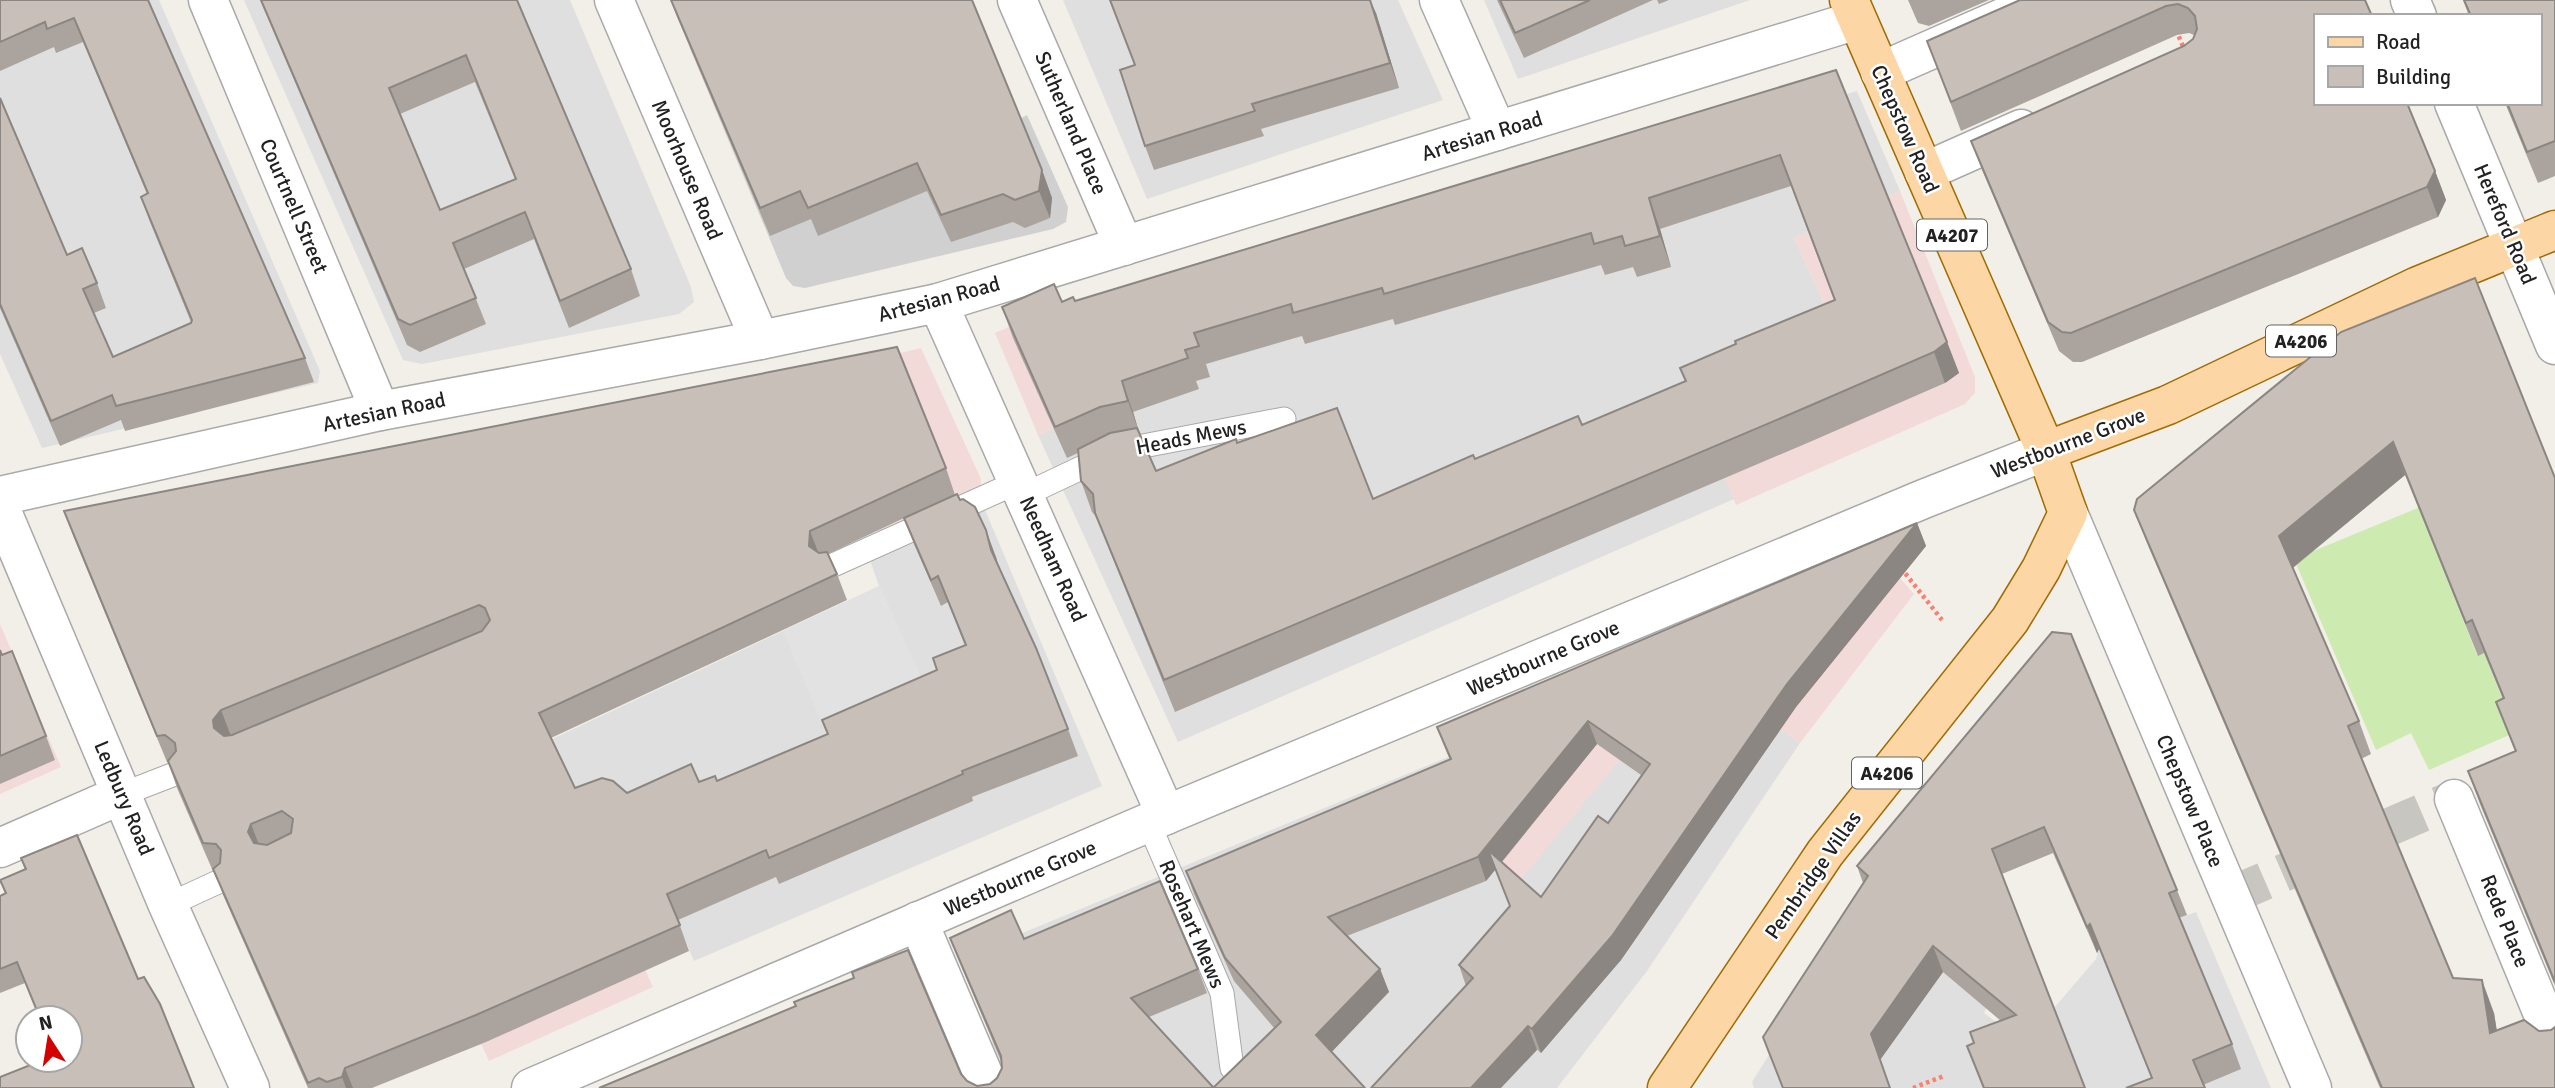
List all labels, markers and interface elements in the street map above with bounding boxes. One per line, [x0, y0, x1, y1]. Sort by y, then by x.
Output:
legend [2314, 14, 2541, 105]
text: Road [2376, 29, 2421, 55]
street label: Sutherland Place [1029, 47, 1113, 199]
street label: Chepstow Road [1865, 61, 1945, 197]
text: Building [2376, 64, 2451, 90]
street label: Moorhouse Road [646, 96, 728, 244]
street label: Artesian Road [1418, 105, 1546, 167]
street label: Courtnell Street [254, 135, 334, 277]
street label: Hereford Road [2468, 160, 2542, 288]
road number: A4207 [1917, 219, 1987, 250]
street label: Artesian Road [875, 270, 1003, 328]
road number: A4206 [2266, 326, 2336, 356]
street label: Artesian Road [320, 386, 448, 438]
street label: Westbourne Grove [1987, 402, 2149, 484]
street label: Heads Mews [1134, 414, 1248, 460]
street label: Needham Road [1014, 492, 1092, 626]
street label: Westbourne Grove [1463, 614, 1623, 702]
street label: Chepstow Place [2150, 731, 2230, 871]
street label: Ledbury Road [88, 737, 160, 859]
road number: A4206 [1852, 758, 1922, 788]
street label: Pembridge Villas [1759, 806, 1867, 944]
street label: Westbourne Grove [940, 834, 1100, 922]
street label: Rosehart Mews [1153, 856, 1231, 992]
street label: Rede Place [2475, 871, 2535, 971]
north arrow [14, 1004, 84, 1074]
text: N [37, 1010, 55, 1036]

